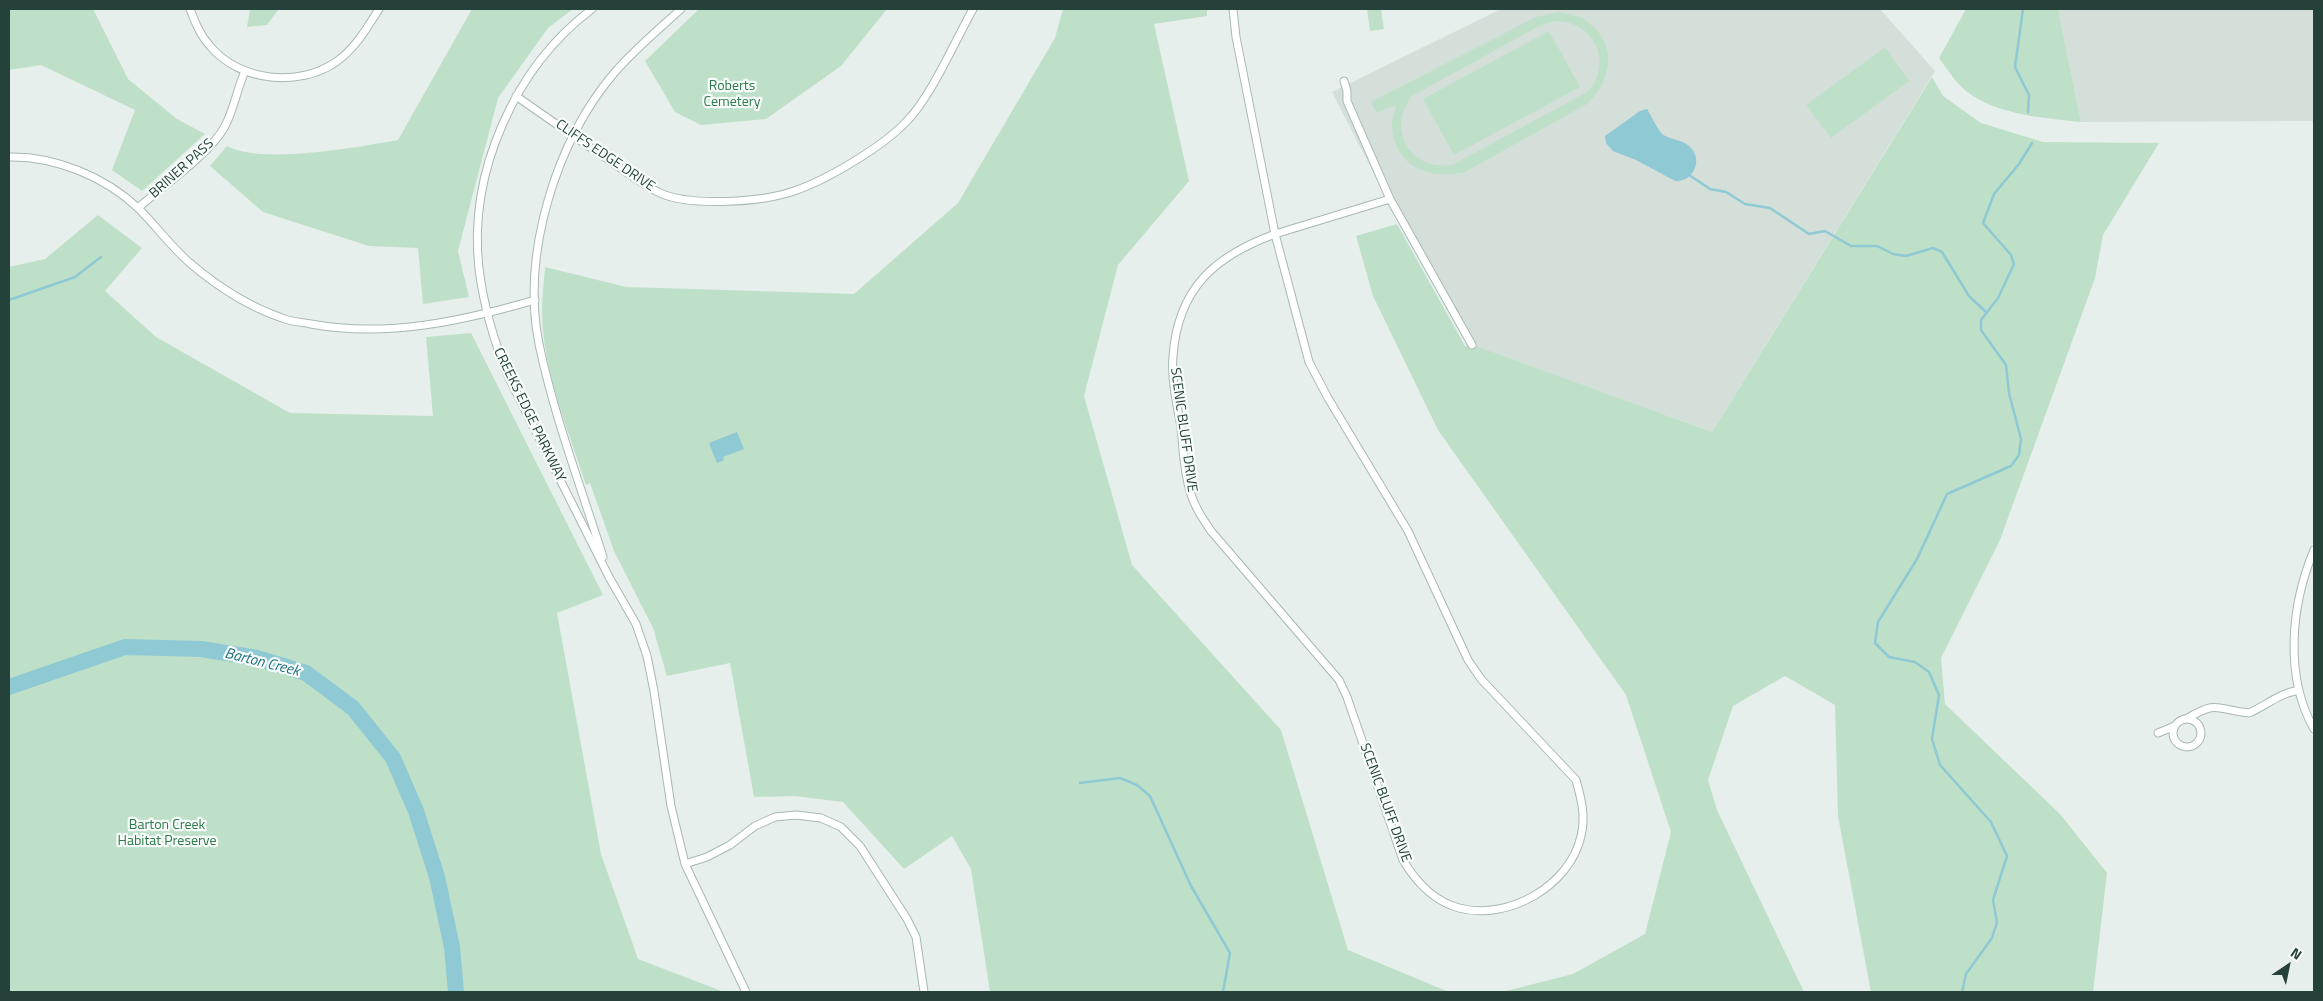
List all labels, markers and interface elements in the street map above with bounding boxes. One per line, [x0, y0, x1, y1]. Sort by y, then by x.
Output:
park label: Roberts Cemetery [704, 79, 760, 111]
street label: CLIFFS EDGE DRIVE [552, 117, 658, 195]
street label: BRINER PASS [146, 136, 218, 202]
street label: CREEKS EDGE PARKWAY [489, 345, 569, 485]
street label: SCENIC BLUFF DRIVE [1166, 367, 1200, 493]
water label: Barton Creek [223, 645, 301, 681]
street label: SCENIC BLUFF DRIVE [1356, 741, 1414, 865]
park label: Barton Creek Habitat Preserve [118, 818, 216, 850]
north arrow [2263, 941, 2313, 991]
text: N [2287, 942, 2307, 965]

